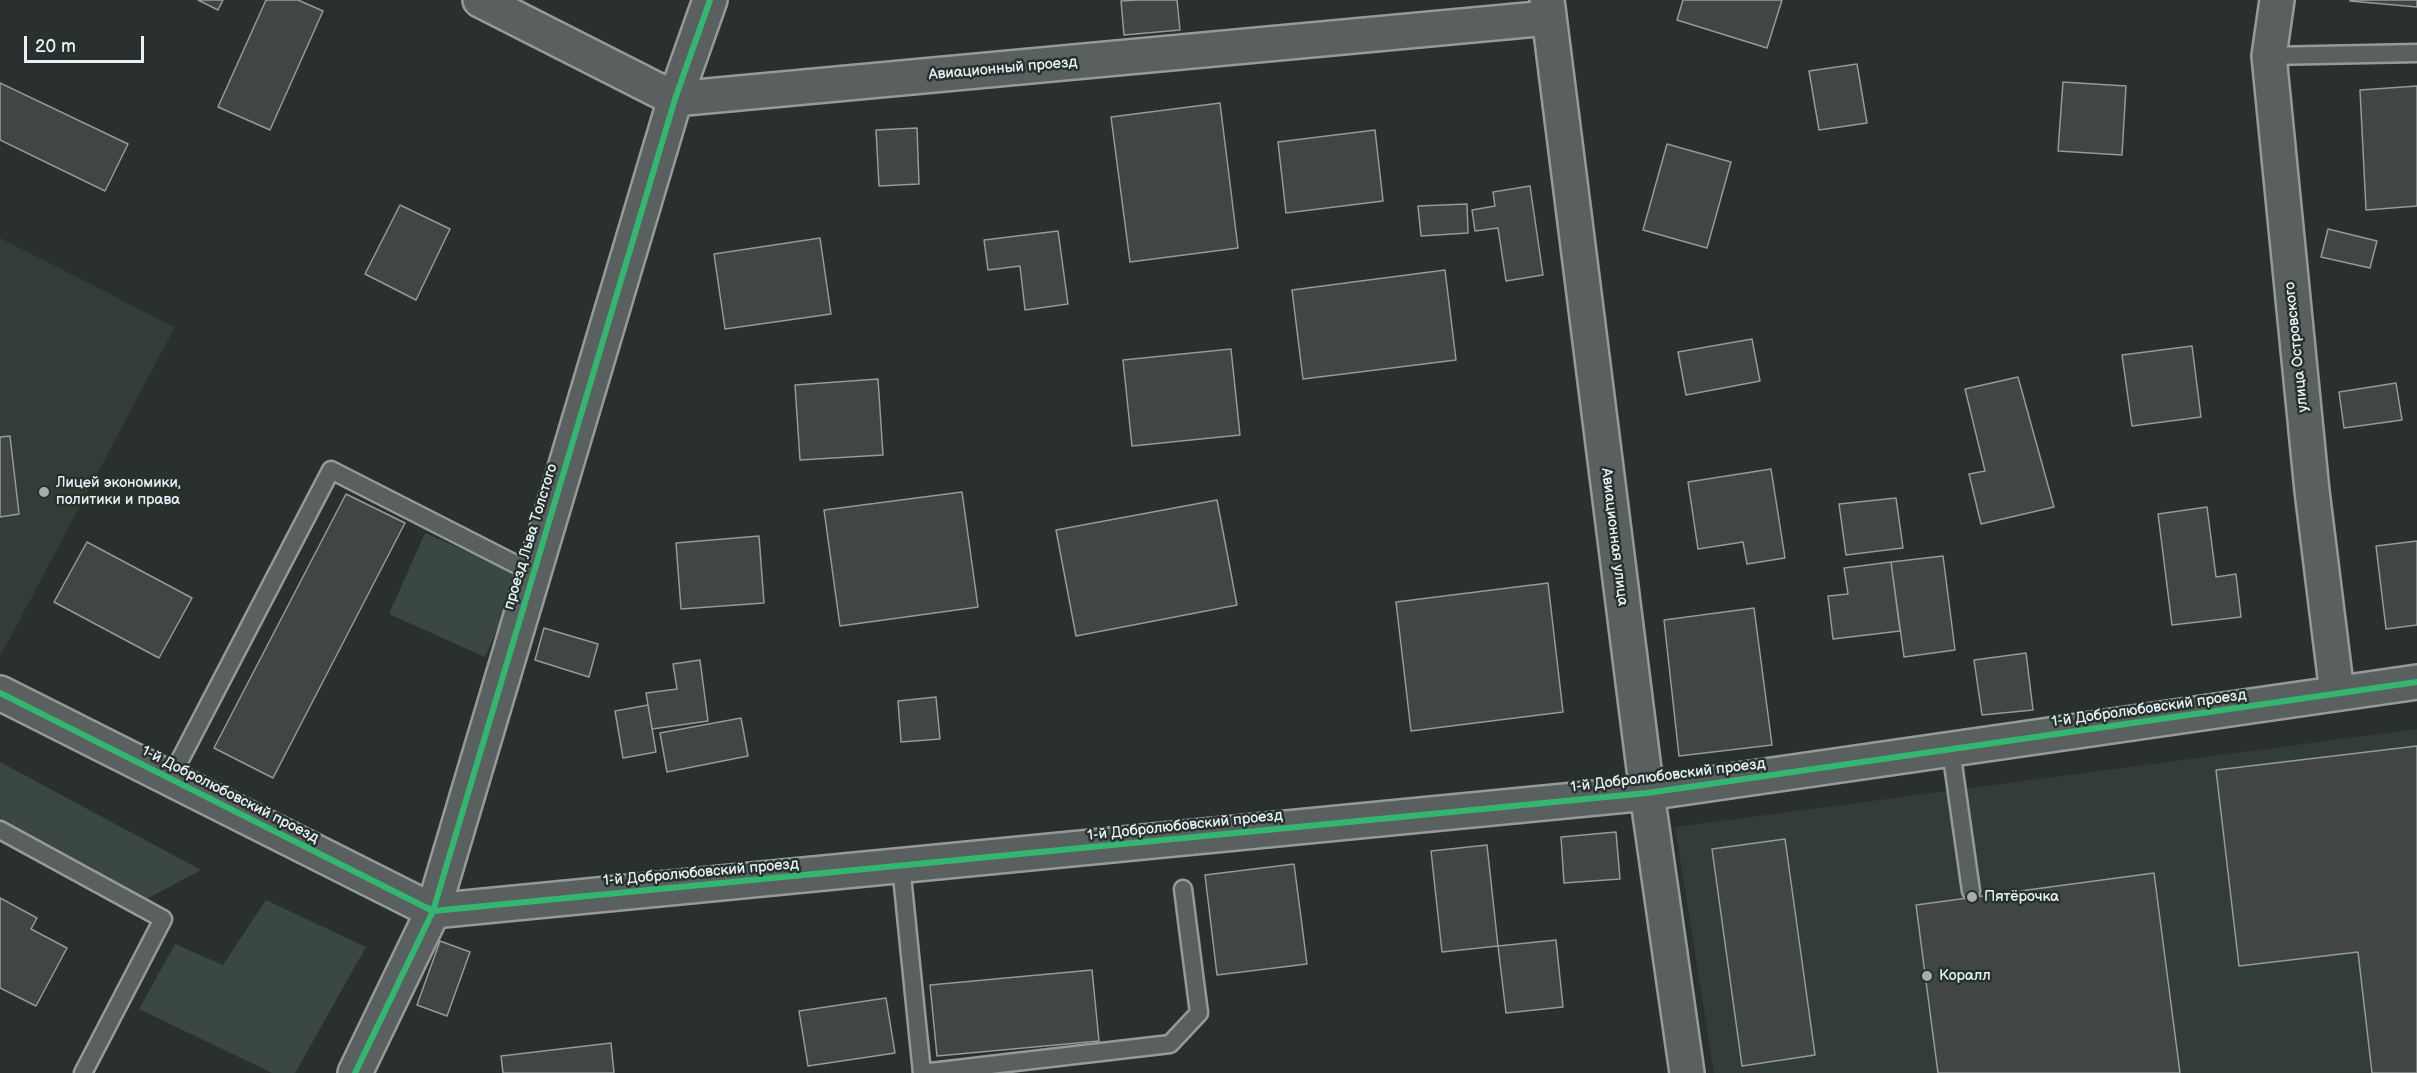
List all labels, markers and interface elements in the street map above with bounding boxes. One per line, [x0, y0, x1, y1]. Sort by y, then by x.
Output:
scale bar [27, 24, 147, 62]
text: 20 m [35, 36, 76, 57]
street label: Авиационный проезд [928, 54, 1078, 84]
street label: улица Островского [2281, 281, 2313, 413]
street label: проезд Льва Толстого [500, 462, 562, 612]
street label: Авиационная улица [1597, 467, 1631, 607]
place label: Лицей экономики, политики и права [56, 474, 181, 509]
marker: Лицей экономики, политики и права [37, 485, 51, 499]
street label: 1-й Добролюбовский проезд [2051, 686, 2247, 732]
street label: 1-й Добролюбовский проезд [138, 742, 322, 848]
street label: 1-й Добролюбовский проезд [1569, 755, 1767, 797]
street label: 1-й Добролюбовский проезд [1086, 807, 1284, 845]
street label: 1-й Добролюбовский проезд [602, 855, 800, 891]
place label: Пятёрочка [1984, 888, 2059, 906]
marker: Пятёрочка [1965, 890, 1979, 904]
place label: Коралл [1939, 967, 1991, 985]
marker: Коралл [1920, 969, 1934, 983]

